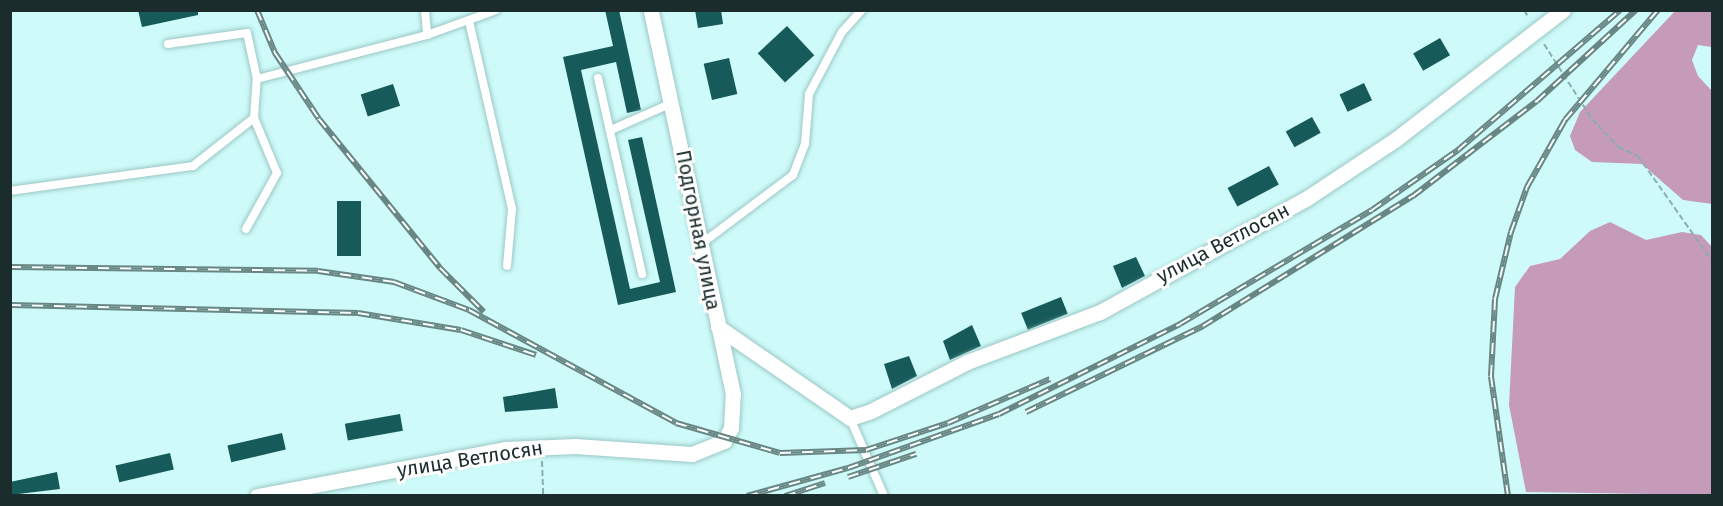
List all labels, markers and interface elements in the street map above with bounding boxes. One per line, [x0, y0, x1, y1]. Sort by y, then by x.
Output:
street label: Подгорная улица [671, 148, 725, 312]
street label: улица Ветлосян [1152, 198, 1294, 288]
street label: улица Ветлосян [395, 436, 545, 482]

